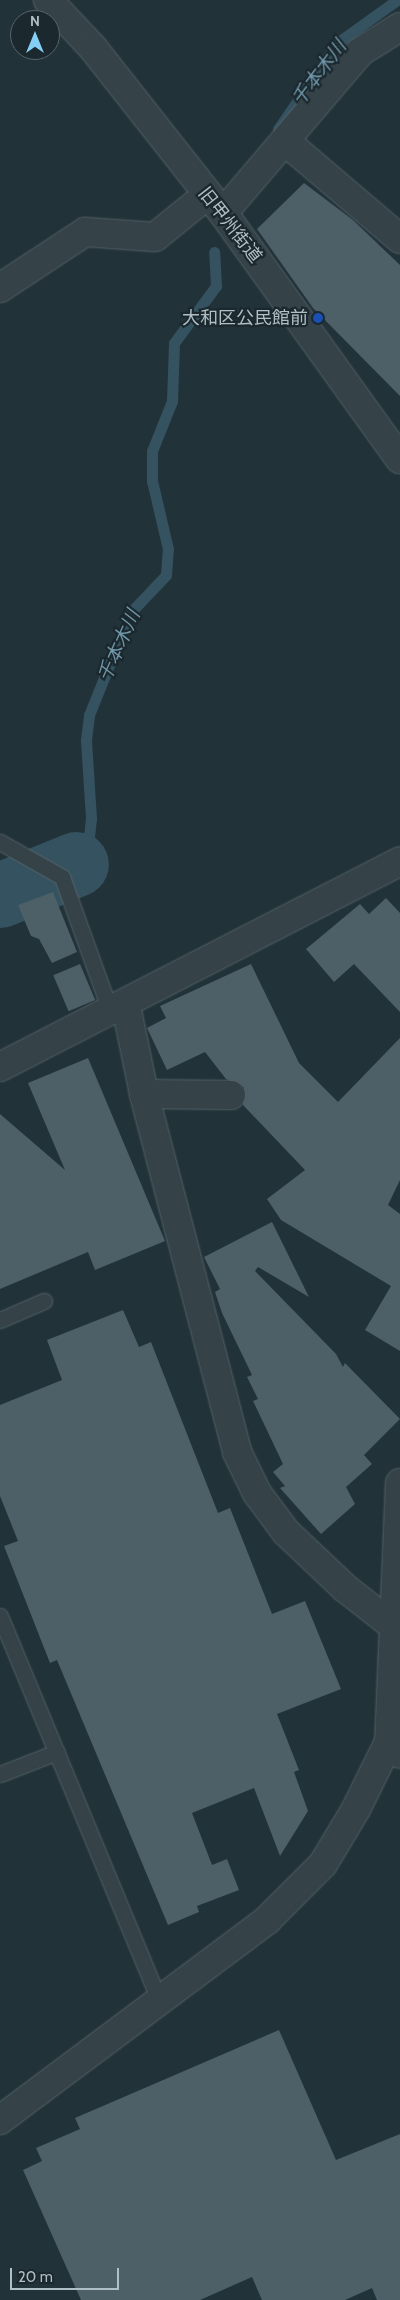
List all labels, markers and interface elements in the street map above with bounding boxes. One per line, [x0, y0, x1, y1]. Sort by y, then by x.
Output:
north arrow [10, 10, 60, 60]
text: N [30, 12, 40, 30]
water label: 千本木川 [287, 36, 351, 110]
street label: 旧甲州街道 [194, 183, 266, 267]
place label: 大和区公民館前 [182, 307, 308, 329]
marker: 大和区公民館前 [312, 312, 324, 324]
water label: 千本木川 [93, 607, 145, 685]
scale bar [12, 2258, 121, 2290]
text: 20 m [18, 2268, 53, 2286]

